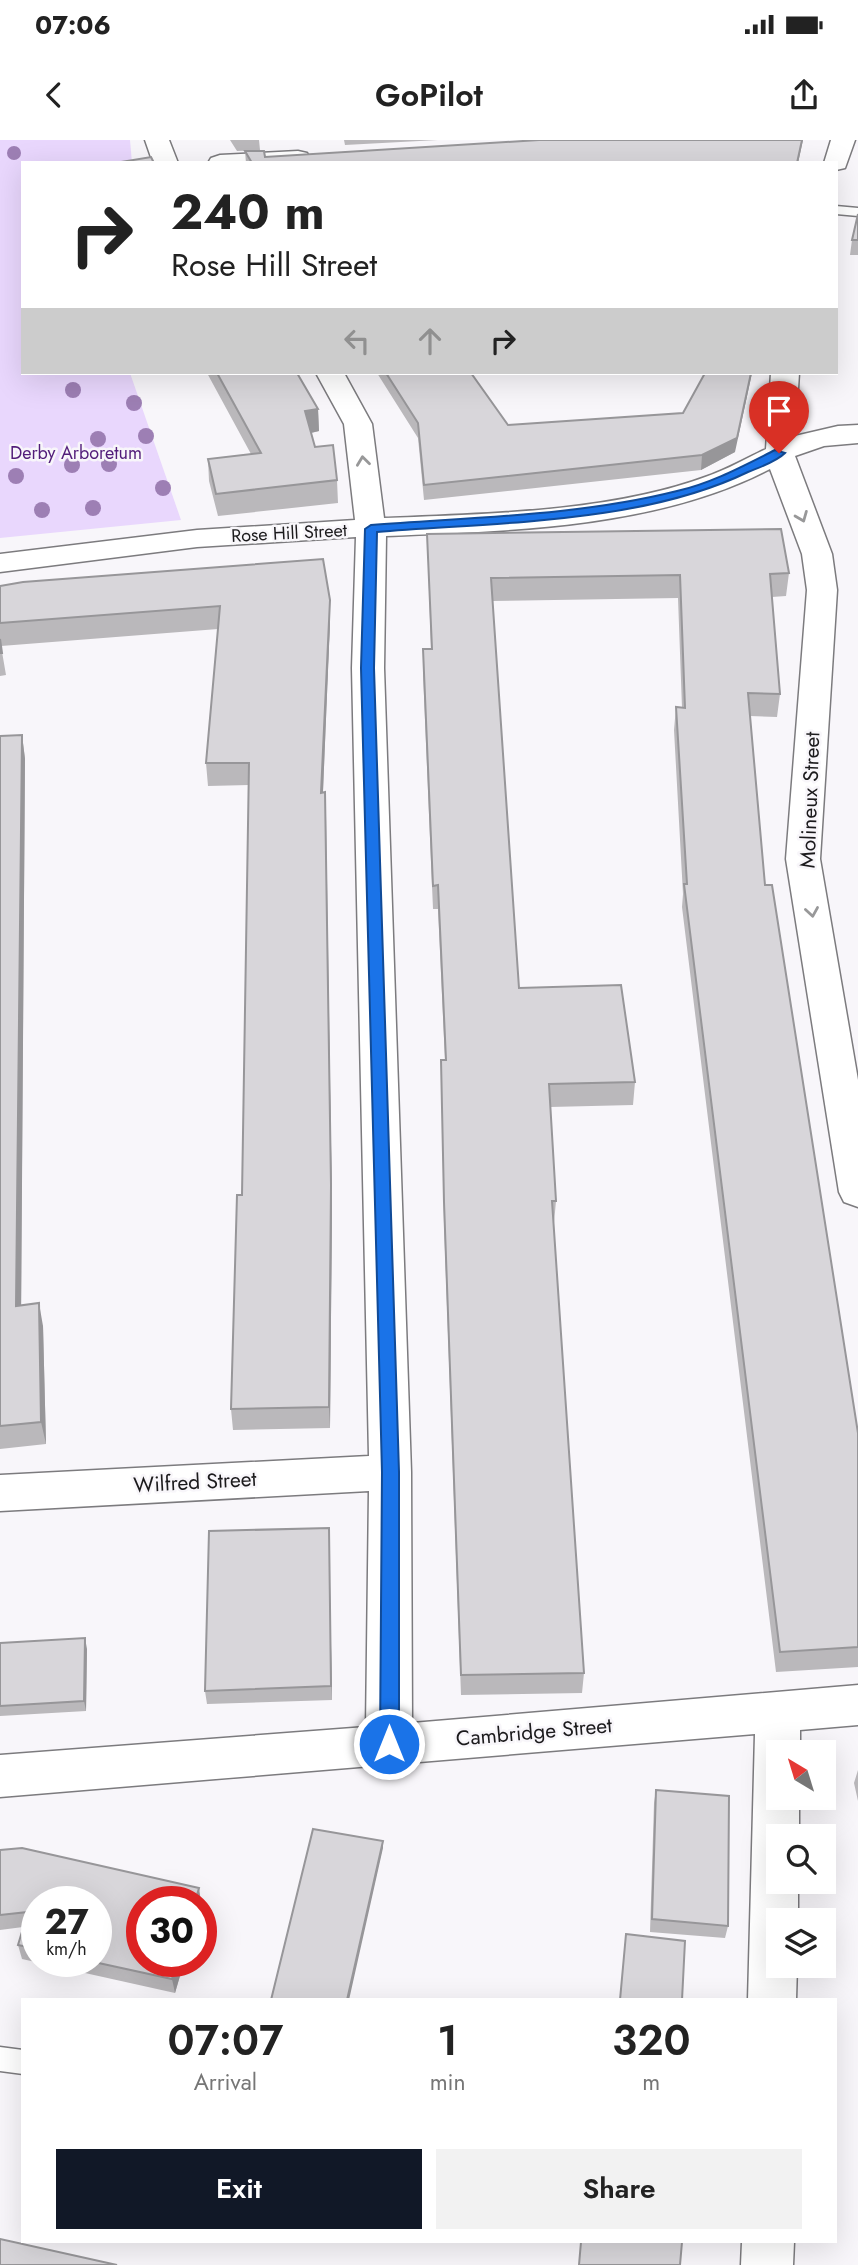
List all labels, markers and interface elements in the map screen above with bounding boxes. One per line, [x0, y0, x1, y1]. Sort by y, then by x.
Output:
text: 07:06 [35, 6, 111, 44]
text: GoPilot [375, 72, 483, 118]
icon: back [35, 76, 73, 114]
icon: share [785, 76, 823, 114]
text: 240 m [171, 177, 325, 247]
icon: right [56, 189, 147, 280]
text: Rose Hill Street [171, 242, 377, 288]
icon: left [338, 322, 376, 360]
icon: ahead [411, 322, 449, 360]
icon: right [484, 322, 522, 360]
pin [749, 381, 809, 453]
icon: arrive [760, 392, 798, 430]
park label: Derby Arboretum [10, 440, 142, 466]
one-way arrow [356, 455, 371, 466]
one-way arrow [793, 511, 807, 523]
street label: Rose Hill Street [230, 517, 348, 549]
street label: Molineux Street [793, 731, 827, 869]
one-way arrow [804, 906, 819, 918]
street label: Wilfred Street [133, 1464, 257, 1500]
position arrow [352, 1707, 426, 1781]
street label: Cambridge Street [455, 1710, 613, 1754]
north arrow [766, 1740, 836, 1810]
map controls [766, 1740, 836, 1978]
button: search [766, 1824, 836, 1894]
speed limit sign: 30 [126, 1886, 217, 1977]
text: 27 [44, 1897, 89, 1947]
button: layers [766, 1908, 836, 1978]
text: km/h [46, 1936, 87, 1962]
text: 07:07 [167, 2010, 283, 2071]
text: 1 [437, 2010, 458, 2071]
text: 320 [612, 2010, 691, 2071]
text: Arrival [194, 2065, 257, 2099]
text: min [430, 2065, 466, 2099]
text: m [642, 2065, 660, 2099]
button: Exit [56, 2149, 422, 2229]
button: Share [436, 2149, 802, 2229]

